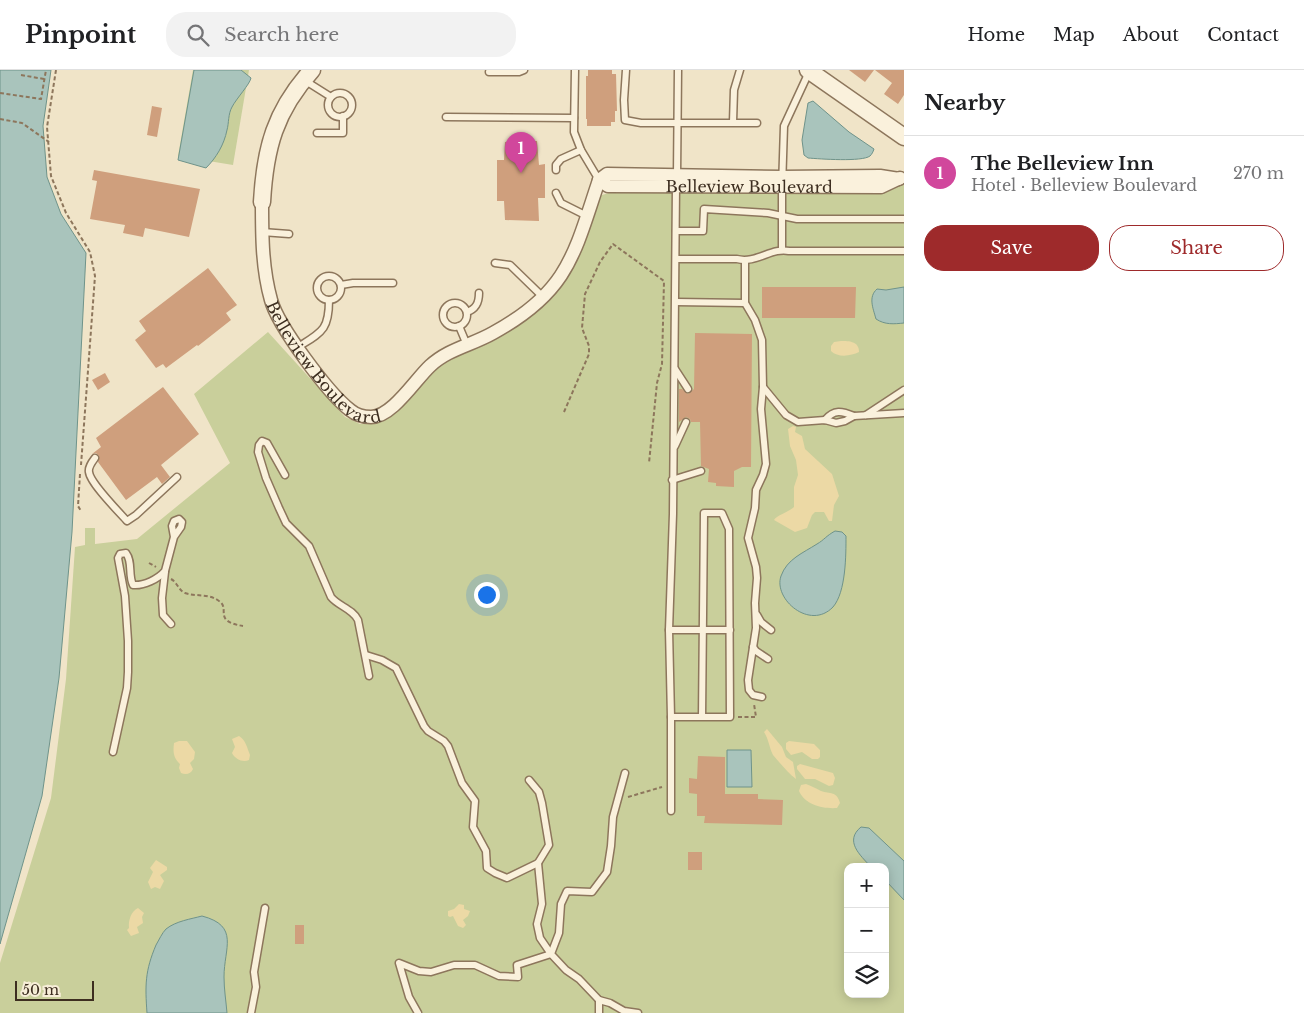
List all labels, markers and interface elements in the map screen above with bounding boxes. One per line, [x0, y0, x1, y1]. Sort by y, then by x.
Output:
search box [166, 12, 516, 57]
text: Pinpoint [25, 20, 136, 49]
icon: search [184, 21, 212, 49]
text: Search here [224, 23, 339, 46]
text: Home [967, 24, 1025, 46]
text: Map [1053, 24, 1095, 46]
text: About [1123, 24, 1179, 46]
text: Contact [1207, 24, 1279, 46]
text: Nearby [924, 90, 1005, 116]
pin: 1 [505, 132, 537, 173]
text: The Belleview Inn [971, 152, 1154, 175]
text: 1 [937, 163, 943, 183]
text: 270 m [1233, 163, 1284, 183]
text: Hotel · Belleview Boulevard [971, 175, 1197, 195]
street label: Belleview Boulevard [666, 176, 833, 197]
button: Save [924, 225, 1099, 271]
button: Share [1109, 225, 1284, 271]
street label: Belleview Boulevard [262, 298, 383, 427]
your location [474, 582, 500, 608]
map controls [844, 863, 889, 998]
button: + [844, 863, 889, 908]
button: − [844, 908, 889, 953]
button: layers [844, 953, 889, 998]
scale bar [15, 978, 94, 1001]
text: 50 m [22, 981, 59, 999]

